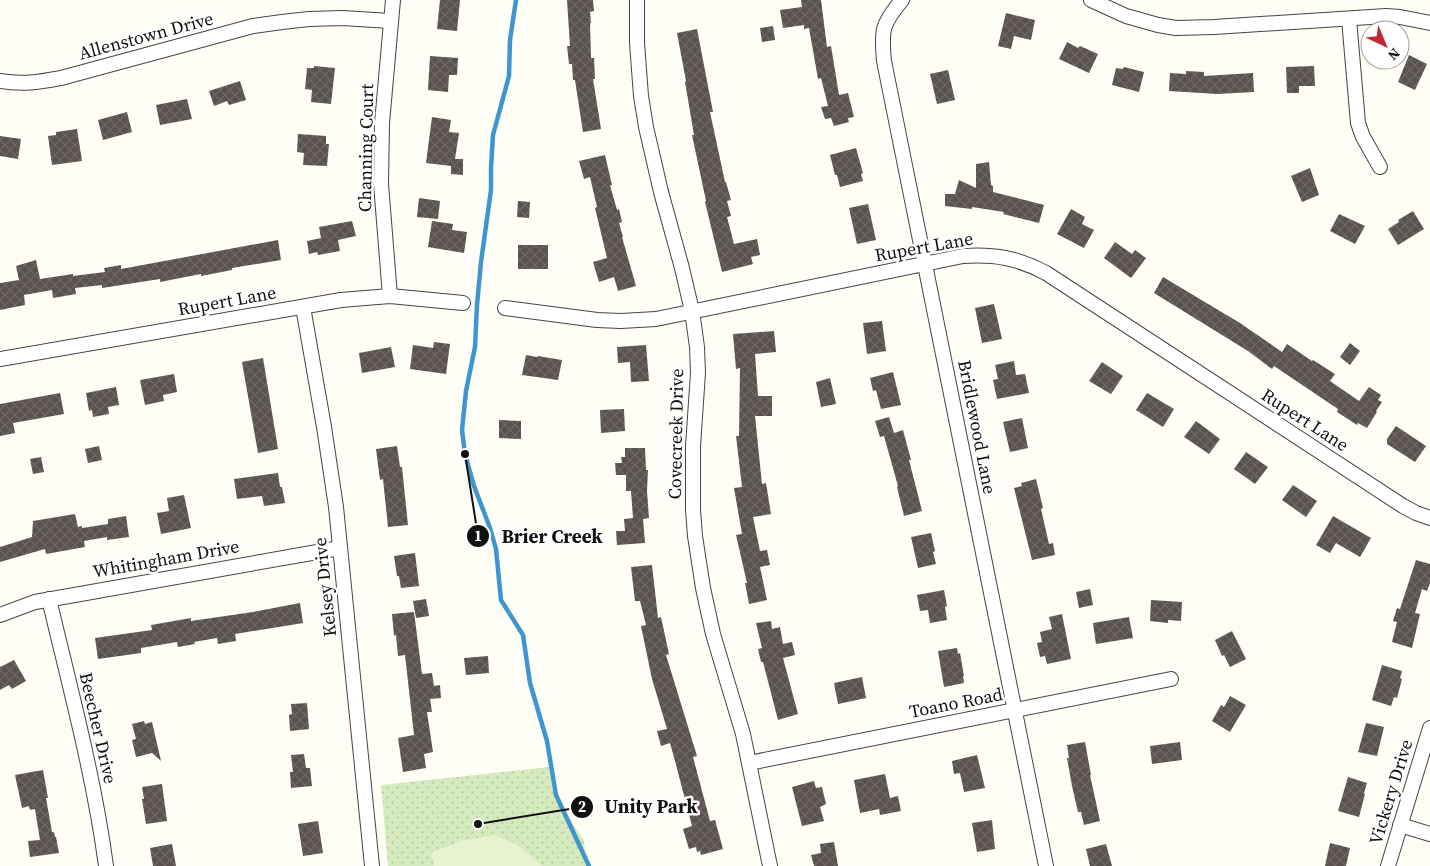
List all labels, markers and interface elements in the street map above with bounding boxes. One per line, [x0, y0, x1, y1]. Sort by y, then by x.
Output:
street label: Allenstown Drive [76, 6, 216, 66]
north arrow [1360, 20, 1410, 70]
text: N [1383, 44, 1405, 65]
street label: Channing Court [352, 84, 379, 212]
street label: Rupert Lane [873, 226, 975, 267]
street label: Rupert Lane [176, 280, 278, 321]
street label: Bridlewood Lane [952, 358, 1003, 496]
street label: Covecreek Drive [662, 368, 689, 500]
street label: Rupert Lane [1257, 382, 1354, 457]
callout: Brier Creek [466, 519, 612, 553]
text: Brier Creek [501, 523, 603, 549]
text: 1 [474, 525, 482, 546]
street label: Whitingham Drive [91, 533, 241, 584]
street label: Kelsey Drive [307, 536, 342, 638]
street label: Beecher Drive [74, 670, 123, 786]
street label: Toano Road [907, 681, 1005, 724]
street label: Vickery Drive [1363, 736, 1418, 848]
callout: Unity Park [570, 790, 708, 824]
text: Unity Park [604, 793, 698, 819]
text: 2 [578, 796, 586, 817]

